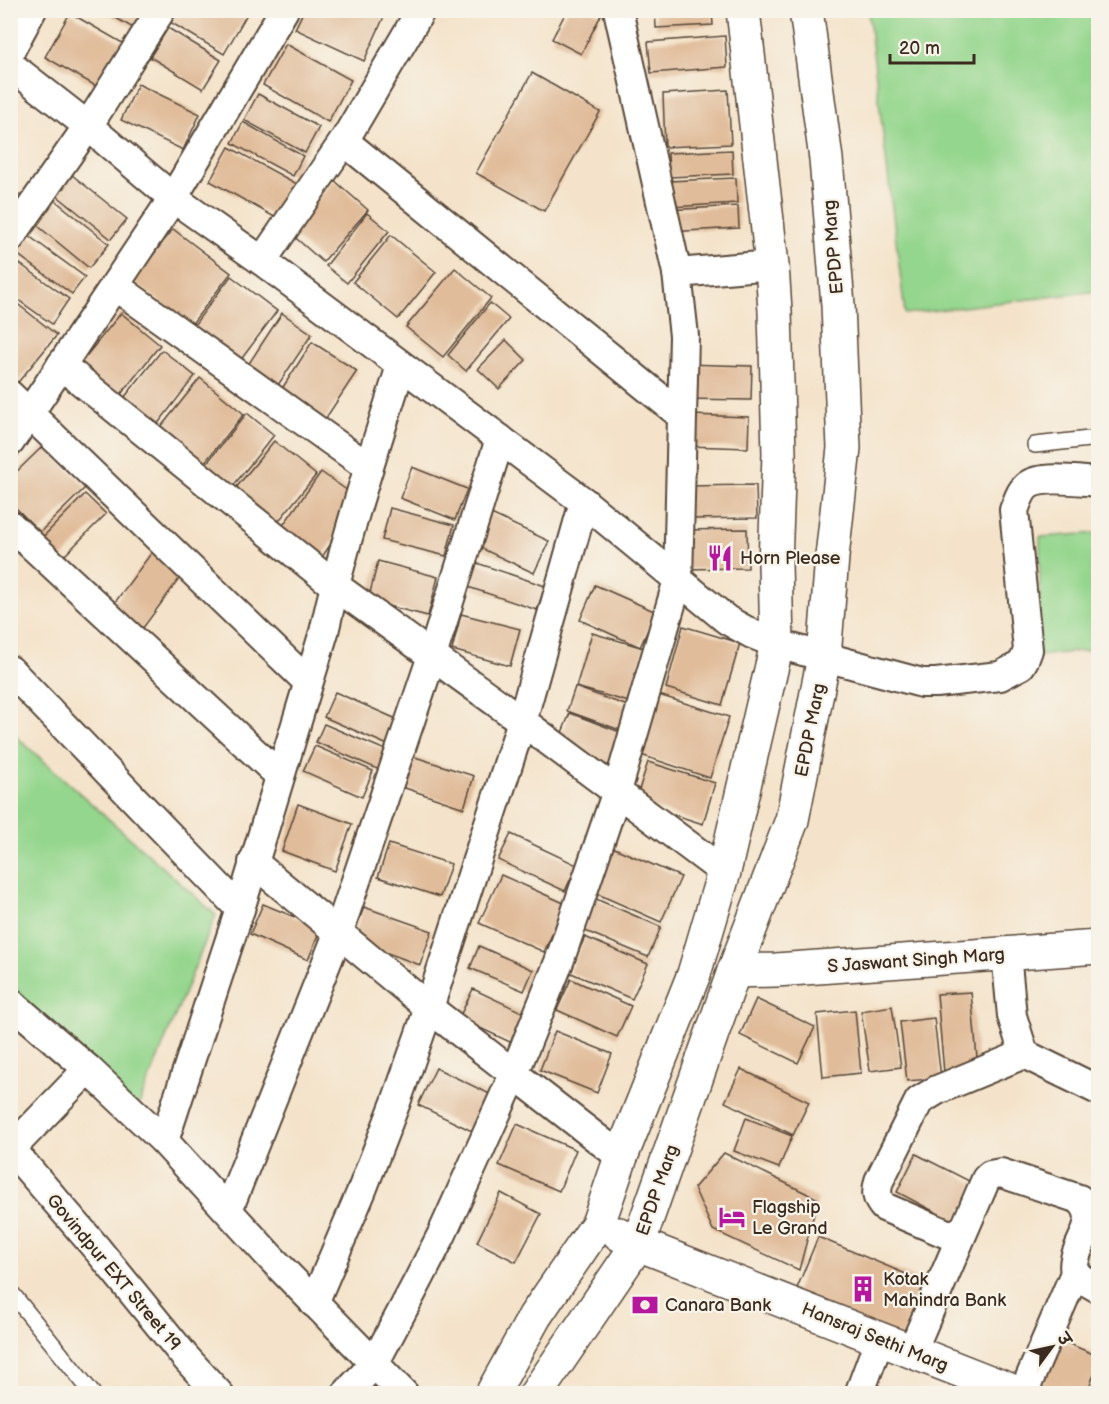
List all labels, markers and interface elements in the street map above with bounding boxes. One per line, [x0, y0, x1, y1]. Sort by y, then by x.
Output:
scale bar [890, 27, 974, 65]
text: 20 m [899, 38, 940, 59]
street label: EPDP Marg [819, 199, 848, 295]
restaurant icon: Horn Please [705, 543, 735, 573]
place label: Horn Please [740, 548, 841, 569]
street label: EPDP Marg [791, 682, 830, 779]
street label: S Jaswant Singh Marg [827, 944, 1005, 977]
street label: EPDP Marg [632, 1142, 683, 1238]
street label: Govindpur EXT Street 19 [42, 1190, 185, 1355]
place label: Flagship Le Grand [752, 1197, 828, 1239]
hotel icon: Flagship Le Grand [717, 1202, 747, 1232]
place label: Kotak Mahindra Bank [883, 1269, 1006, 1311]
building icon: Kotak Mahindra Bank [848, 1274, 878, 1304]
bank icon: Canara Bank [630, 1290, 660, 1320]
place label: Canara Bank [665, 1295, 771, 1316]
street label: Hansraj Sethi Marg [799, 1299, 951, 1376]
north arrow [1022, 1317, 1082, 1377]
text: उ [1051, 1328, 1075, 1350]

